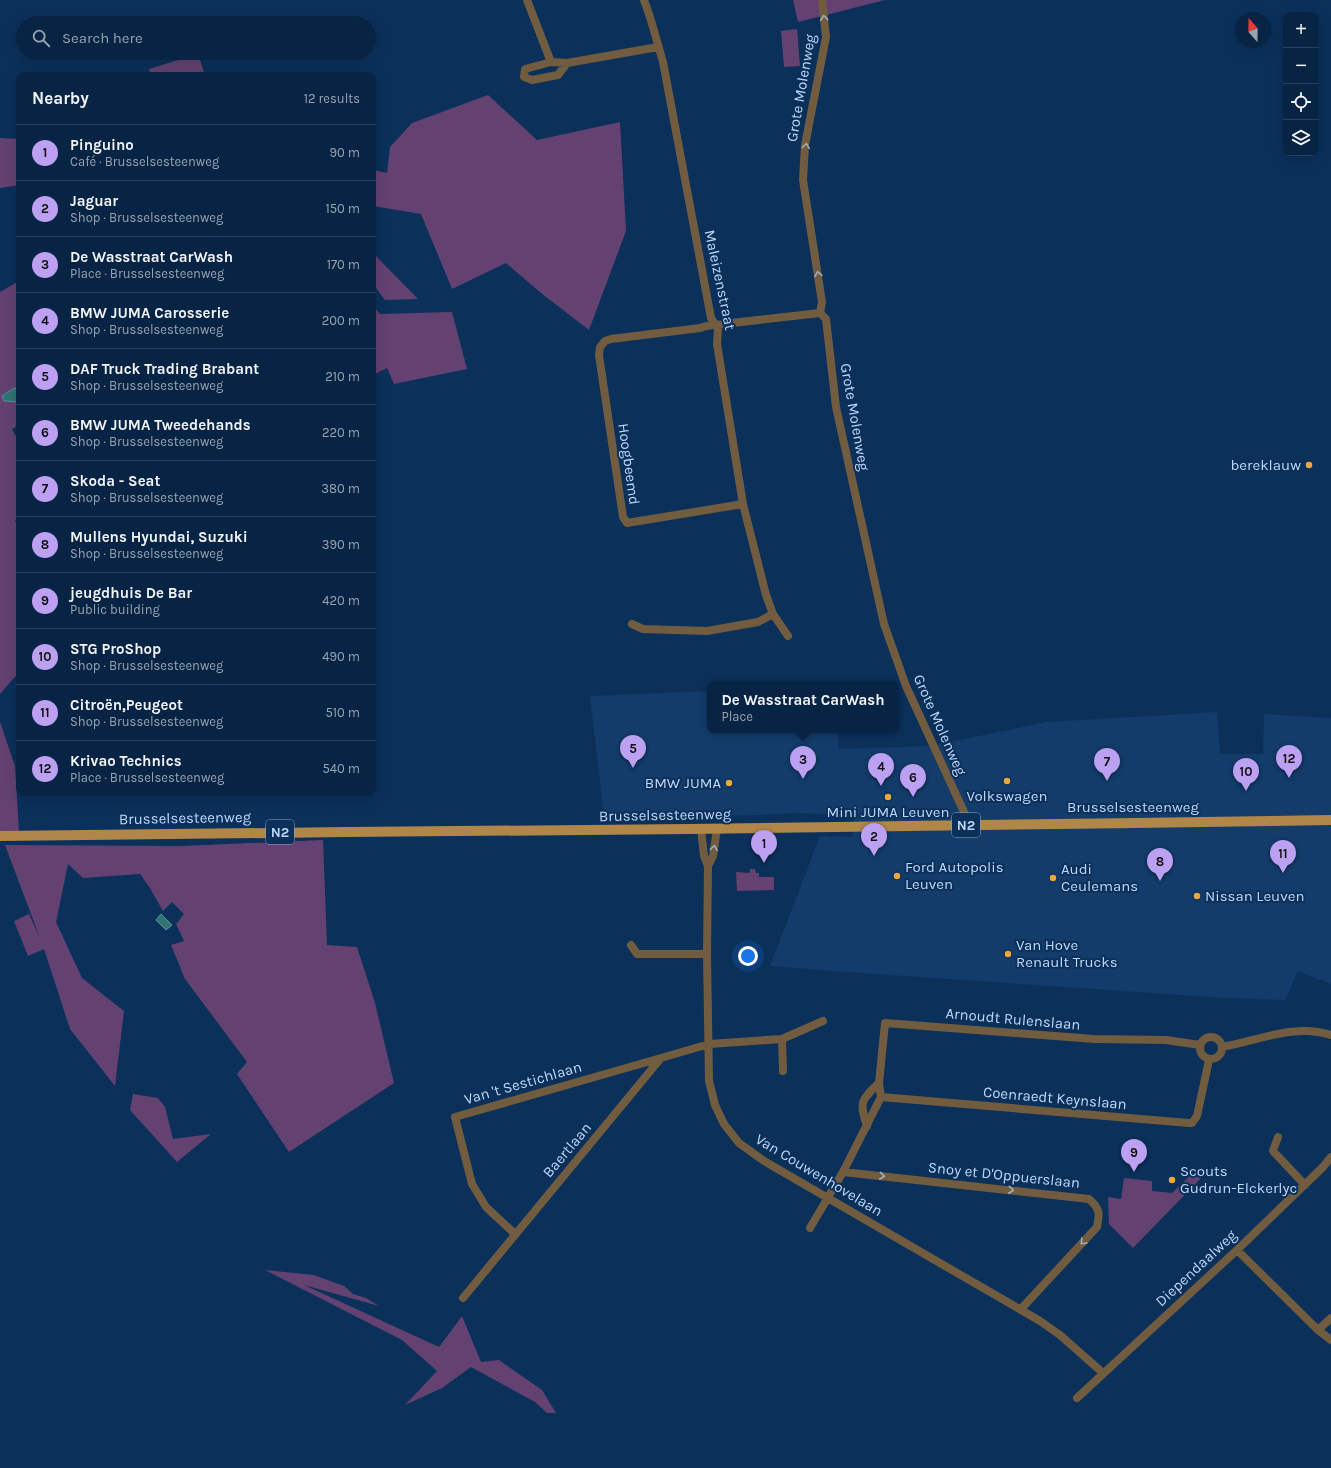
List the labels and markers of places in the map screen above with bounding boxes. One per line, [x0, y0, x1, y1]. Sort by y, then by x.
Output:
place label: bereklauw [1230, 456, 1301, 474]
marker: bereklauw [1304, 460, 1314, 470]
pin: 5 [620, 735, 646, 768]
pin: 12 [1276, 745, 1302, 778]
pin: 3 [790, 746, 816, 779]
pin: 7 [1094, 748, 1120, 781]
pin: 4 [868, 753, 894, 786]
pin: 10 [1233, 758, 1259, 791]
pin: 6 [900, 764, 926, 797]
place label: BMW JUMA [645, 774, 721, 792]
marker: Volkswagen [1002, 776, 1012, 786]
marker: BMW JUMA [724, 778, 734, 788]
place label: Volkswagen [966, 787, 1048, 805]
marker: Mini JUMA Leuven [883, 792, 893, 802]
place label: Mini JUMA Leuven [826, 803, 950, 821]
pin: 2 [861, 823, 887, 856]
pin: 1 [751, 830, 777, 863]
pin: 11 [1270, 840, 1296, 873]
pin: 8 [1147, 848, 1173, 881]
place label: Ford Autopolis Leuven [905, 858, 1004, 893]
place label: Audi Ceulemans [1061, 860, 1138, 895]
marker: Ford Autopolis Leuven [892, 871, 902, 881]
marker: Audi Ceulemans [1048, 873, 1058, 883]
place label: Nissan Leuven [1205, 887, 1304, 905]
marker: Nissan Leuven [1192, 891, 1202, 901]
place label: Van Hove Renault Trucks [1016, 936, 1118, 971]
marker: Van Hove Renault Trucks [1003, 949, 1013, 959]
pin: 9 [1121, 1139, 1147, 1172]
place label: Scouts Gudrun-Elckerlyc [1180, 1162, 1297, 1197]
marker: Scouts Gudrun-Elckerlyc [1167, 1175, 1177, 1185]

